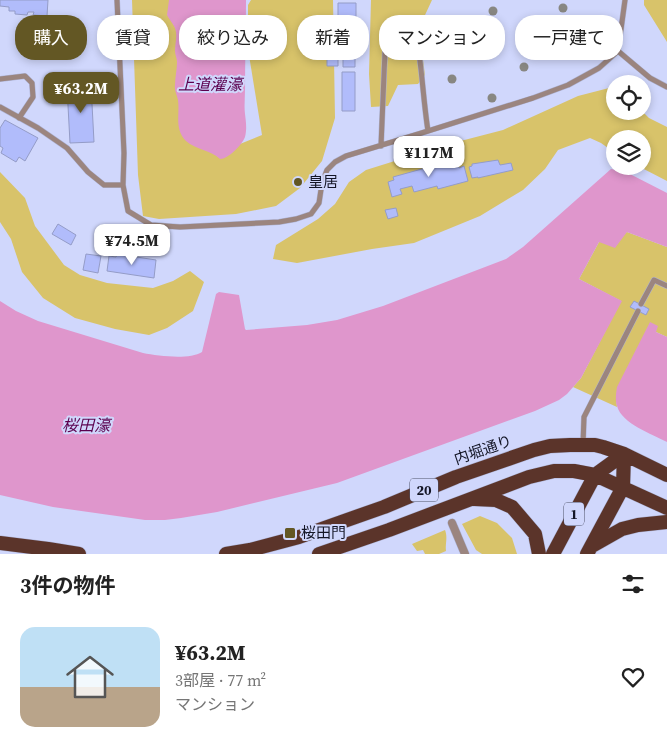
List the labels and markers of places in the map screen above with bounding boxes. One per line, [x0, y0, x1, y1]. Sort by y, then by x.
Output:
pin: ¥63.2M [40, 72, 122, 114]
pin: ¥117M [394, 136, 464, 178]
place label: 皇居 [308, 171, 338, 192]
marker: 皇居 [292, 176, 304, 188]
pin: ¥74.5M [91, 224, 173, 266]
place label: 桜田門 [301, 522, 346, 543]
marker: 桜田門 [283, 526, 297, 540]

